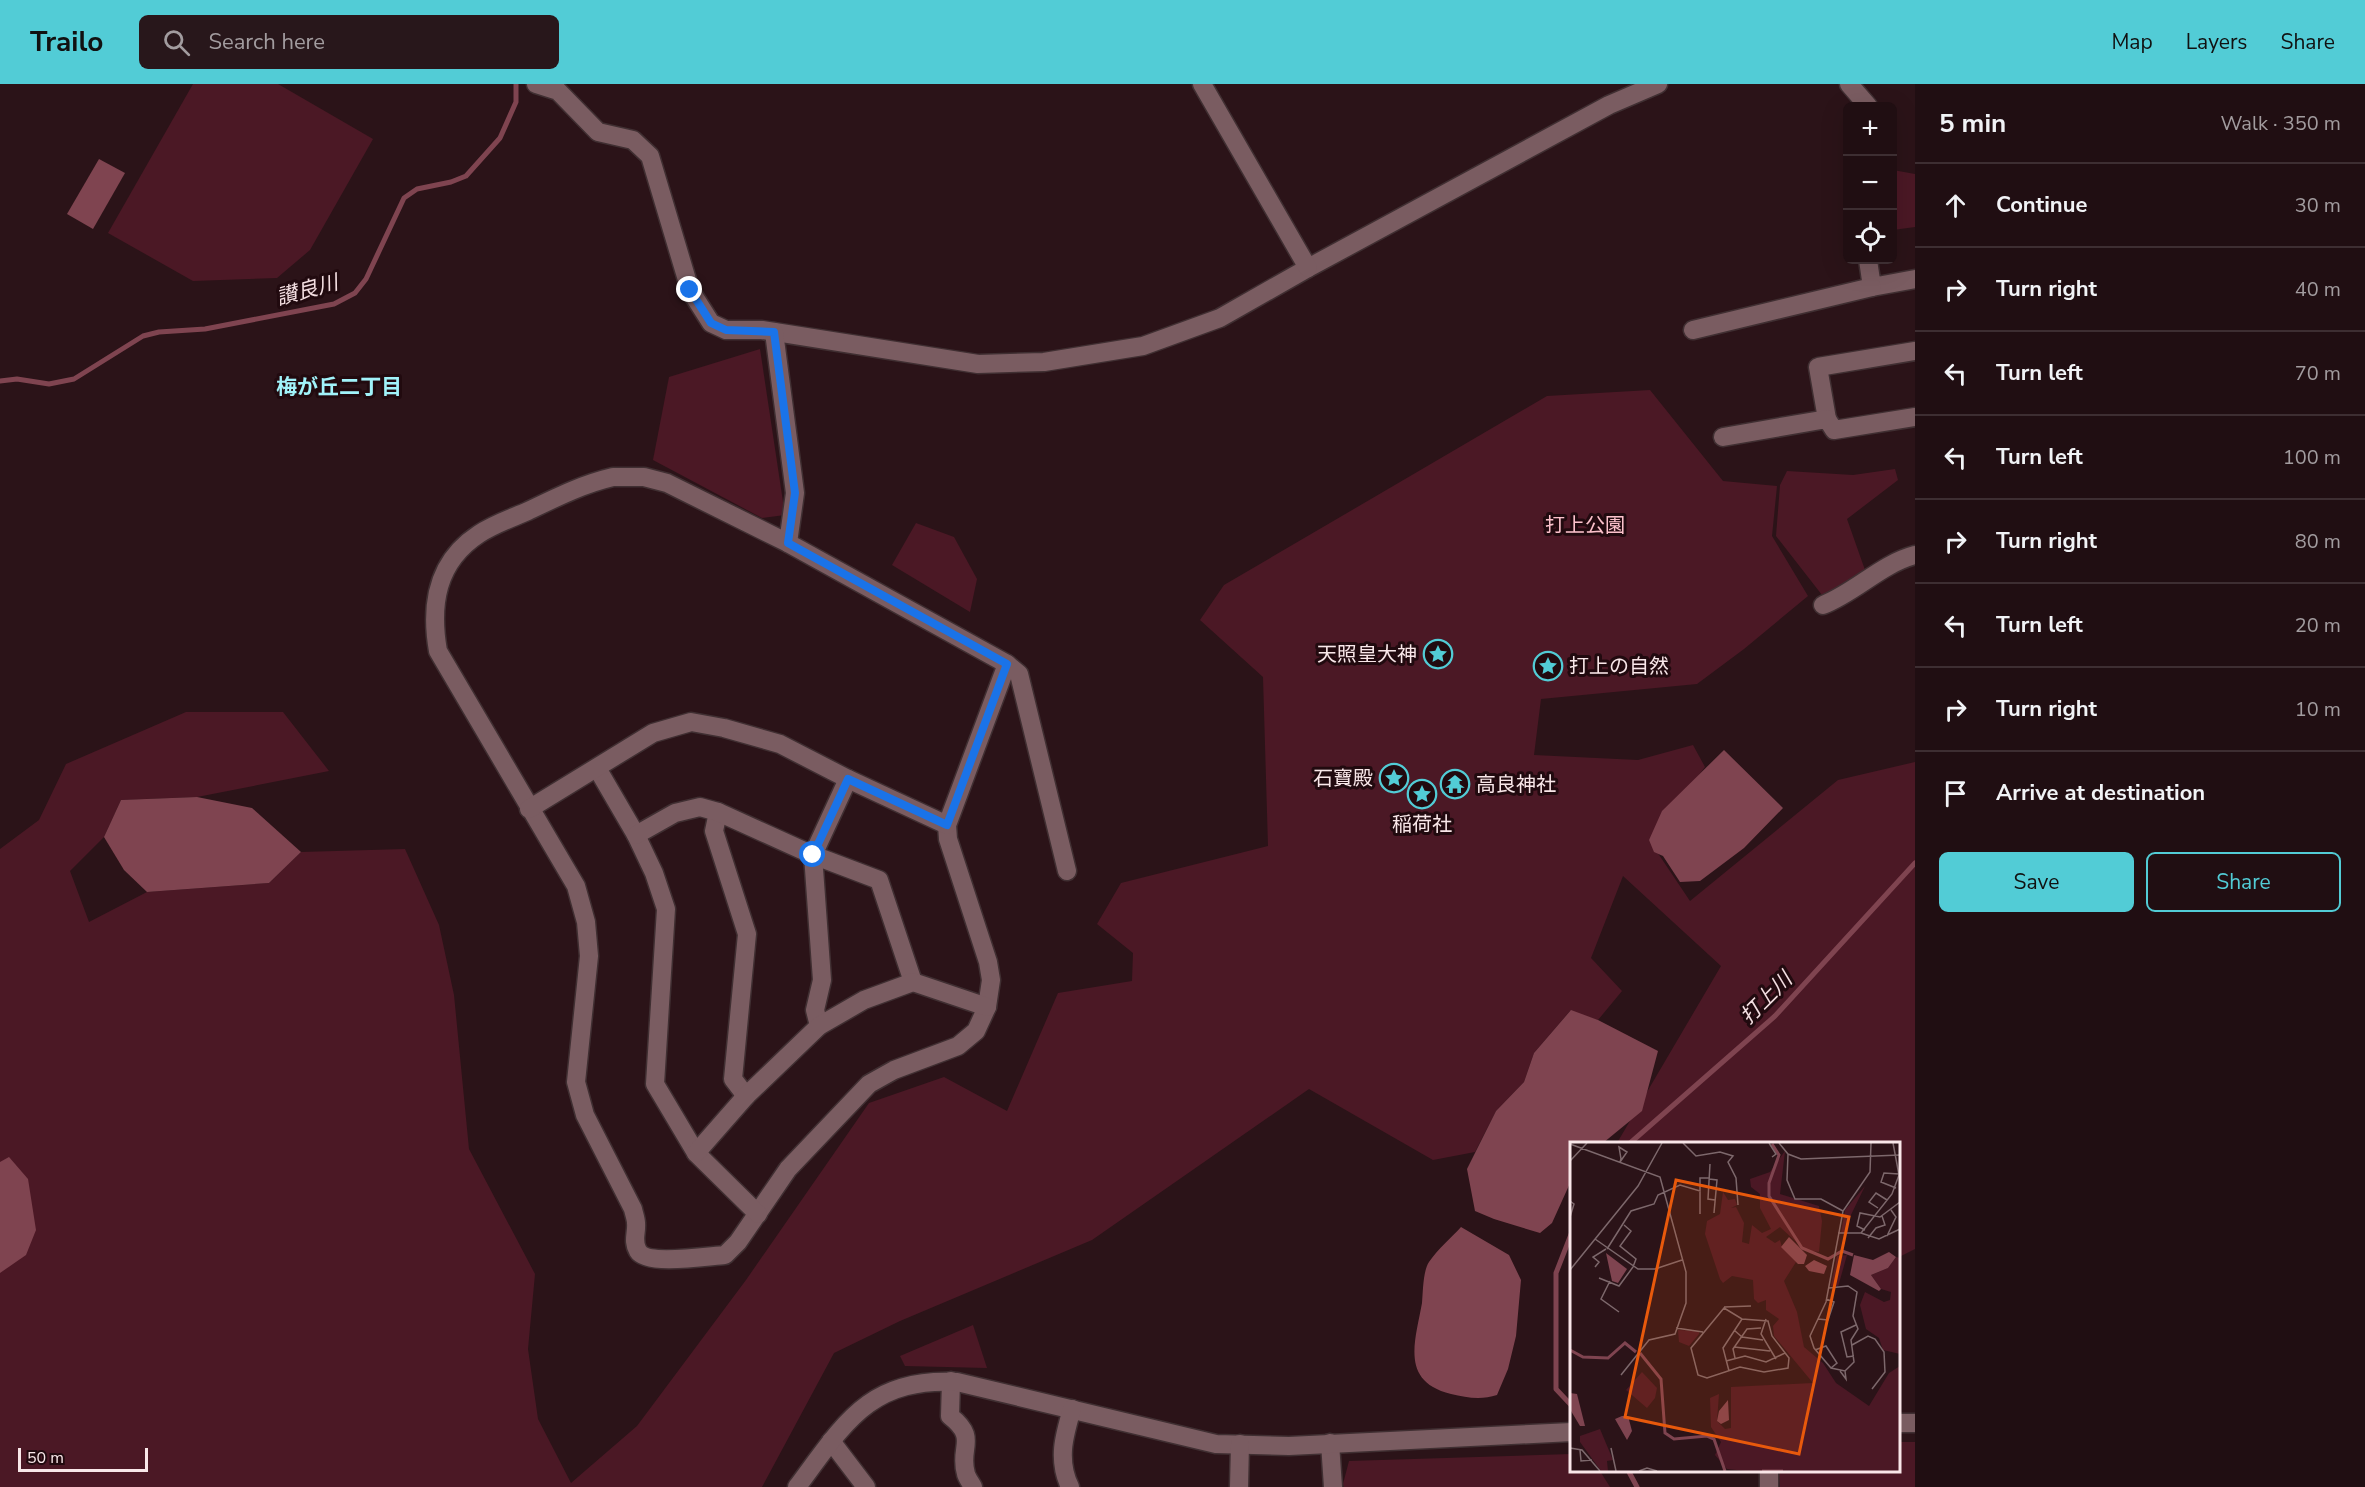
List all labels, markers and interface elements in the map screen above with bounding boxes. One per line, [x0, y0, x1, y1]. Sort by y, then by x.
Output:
search box [139, 15, 559, 69]
text: Trailo [30, 23, 103, 61]
icon: search [160, 26, 193, 59]
text: Search here [208, 27, 325, 57]
text: Map [2111, 28, 2153, 56]
text: Layers [2186, 28, 2247, 56]
text: Share [2280, 28, 2335, 56]
map controls [1843, 102, 1897, 264]
button: + [1843, 102, 1897, 156]
text: 5 min [1939, 106, 2006, 141]
text: Walk · 350 m [2221, 110, 2341, 137]
button: − [1843, 156, 1897, 210]
icon: ahead [1939, 189, 1972, 222]
text: Continue [1996, 190, 2087, 220]
text: 30 m [2295, 192, 2341, 219]
button: locate [1843, 210, 1897, 264]
water label: 讃良川 [273, 268, 343, 312]
icon: right [1939, 273, 1972, 306]
text: Turn right [1996, 274, 2097, 304]
route end [676, 276, 702, 302]
text: 40 m [2295, 276, 2341, 303]
icon: left [1939, 357, 1972, 390]
text: Turn left [1996, 358, 2083, 388]
text: 70 m [2295, 360, 2341, 387]
district label: 梅が丘二丁目 [276, 373, 402, 401]
icon: left [1939, 441, 1972, 474]
text: Turn left [1996, 442, 2083, 472]
text: 100 m [2283, 444, 2341, 471]
park label: 打上公園 [1545, 512, 1625, 539]
icon: right [1939, 525, 1972, 558]
text: Turn right [1996, 526, 2097, 556]
text: 80 m [2295, 528, 2341, 555]
icon: left [1939, 609, 1972, 642]
text: Turn left [1996, 610, 2083, 640]
text: 20 m [2295, 612, 2341, 639]
place icon: 天照皇大神 [1422, 638, 1454, 670]
place label: 天照皇大神 [1317, 641, 1417, 668]
place icon: 打上の自然 [1532, 650, 1564, 682]
place label: 打上の自然 [1569, 653, 1669, 680]
icon: right [1939, 693, 1972, 726]
text: Turn right [1996, 694, 2097, 724]
text: 10 m [2295, 696, 2341, 723]
place icon: 石寶殿 [1378, 762, 1410, 794]
place label: 石寶殿 [1313, 765, 1373, 792]
temple icon: 高良神社 [1439, 768, 1471, 800]
place label: 高良神社 [1476, 771, 1556, 798]
icon: arrive [1939, 777, 1972, 810]
place icon: 稲荷社 [1406, 778, 1438, 810]
text: Arrive at destination [1996, 778, 2205, 808]
place label: 稲荷社 [1392, 811, 1452, 838]
route start [799, 841, 825, 867]
button: Save [1939, 852, 2134, 912]
button: Share [2146, 852, 2341, 912]
water label: 打上川 [1734, 964, 1800, 1030]
inset map [1570, 1142, 1900, 1472]
scale bar [18, 1445, 148, 1472]
text: 50 m [27, 1447, 64, 1469]

